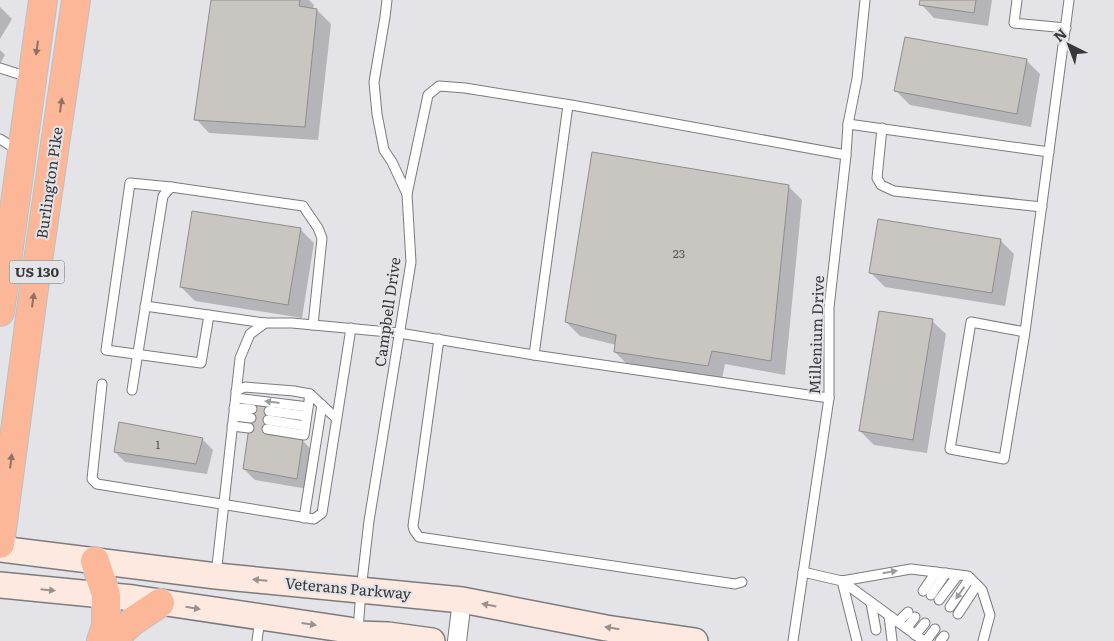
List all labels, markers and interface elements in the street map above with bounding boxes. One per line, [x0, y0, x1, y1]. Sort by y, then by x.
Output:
north arrow [1044, 20, 1094, 70]
text: N [1049, 23, 1071, 46]
one-way arrow [32, 41, 40, 57]
one-way arrow [57, 97, 65, 113]
street label: Burlington Pike [29, 125, 68, 240]
house number: 23 [673, 244, 685, 262]
street label: Campbell Drive [367, 255, 406, 368]
road number: US 130 [10, 260, 64, 284]
street label: Millenium Drive [802, 275, 829, 395]
one-way arrow [29, 292, 37, 308]
one-way arrow [264, 398, 280, 406]
house number: 1 [156, 435, 161, 453]
one-way arrow [7, 453, 15, 469]
one-way arrow [882, 568, 898, 576]
street label: Veterans Parkway [284, 571, 413, 605]
one-way arrow [252, 576, 268, 584]
one-way arrow [41, 586, 57, 594]
one-way arrow [955, 586, 965, 600]
one-way arrow [482, 601, 497, 609]
one-way arrow [185, 604, 201, 612]
one-way arrow [301, 620, 317, 628]
one-way arrow [603, 624, 619, 632]

